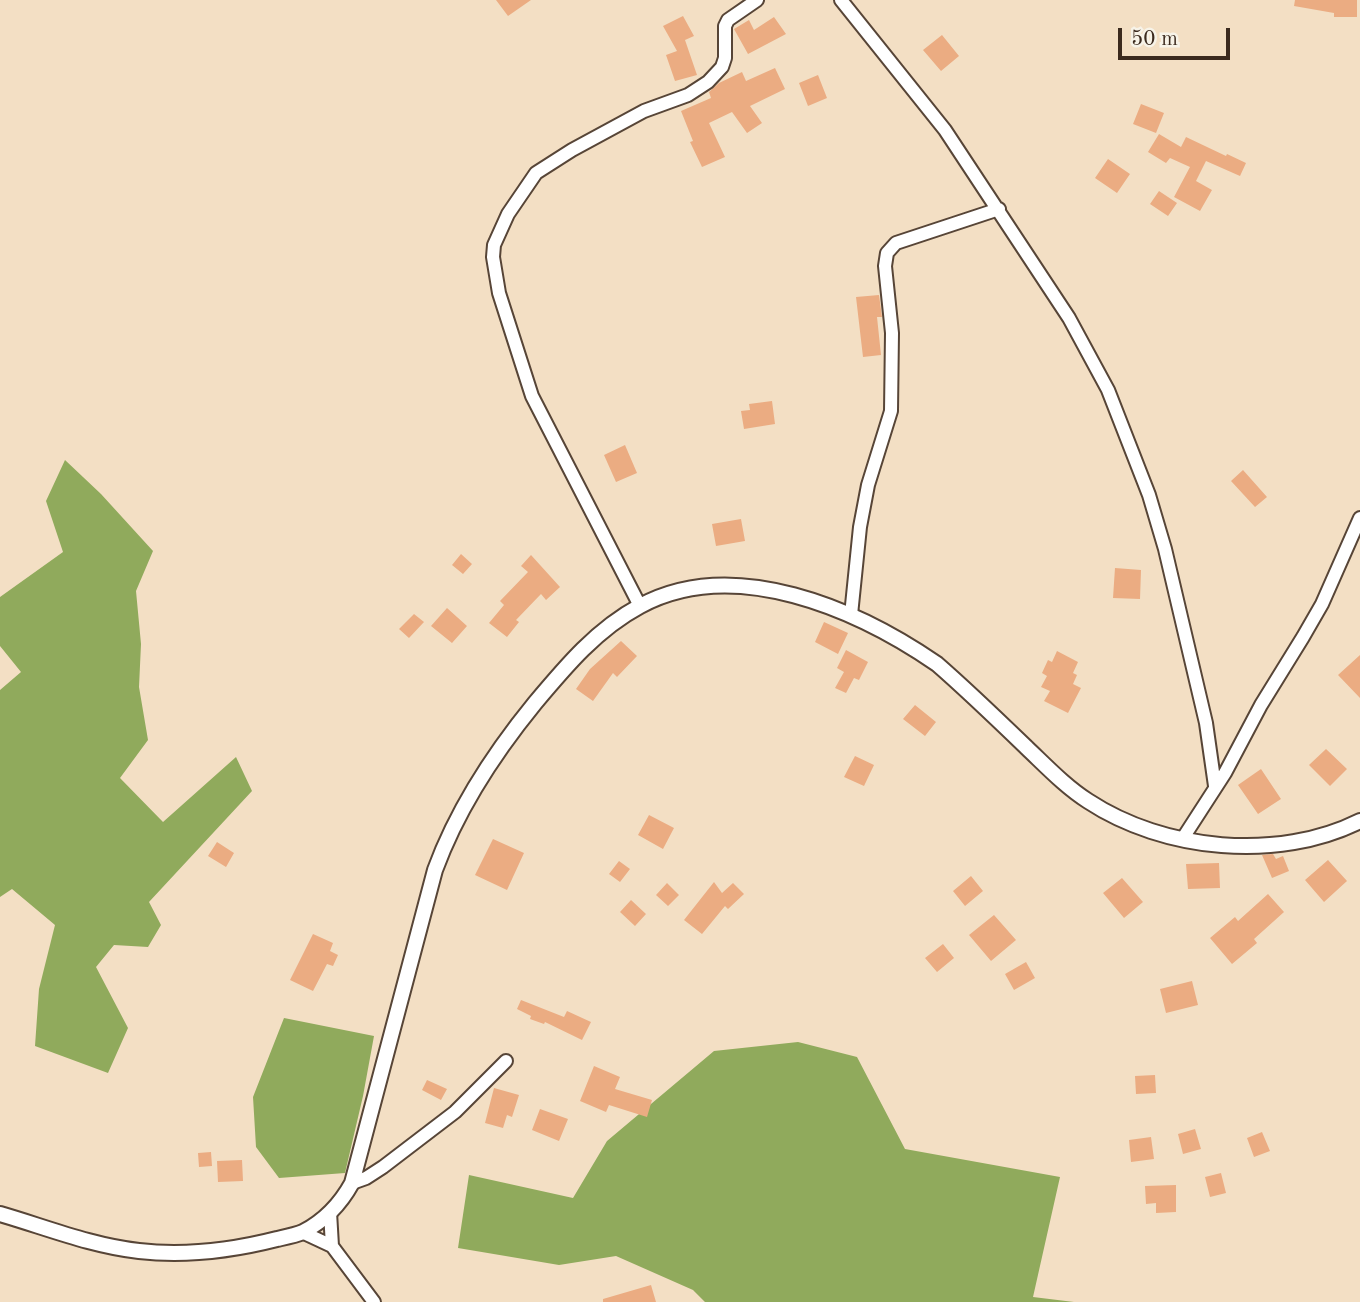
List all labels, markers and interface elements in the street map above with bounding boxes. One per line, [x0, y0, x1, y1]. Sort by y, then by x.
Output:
scale bar [1122, 14, 1234, 58]
text: 50 m [1131, 29, 1178, 50]

